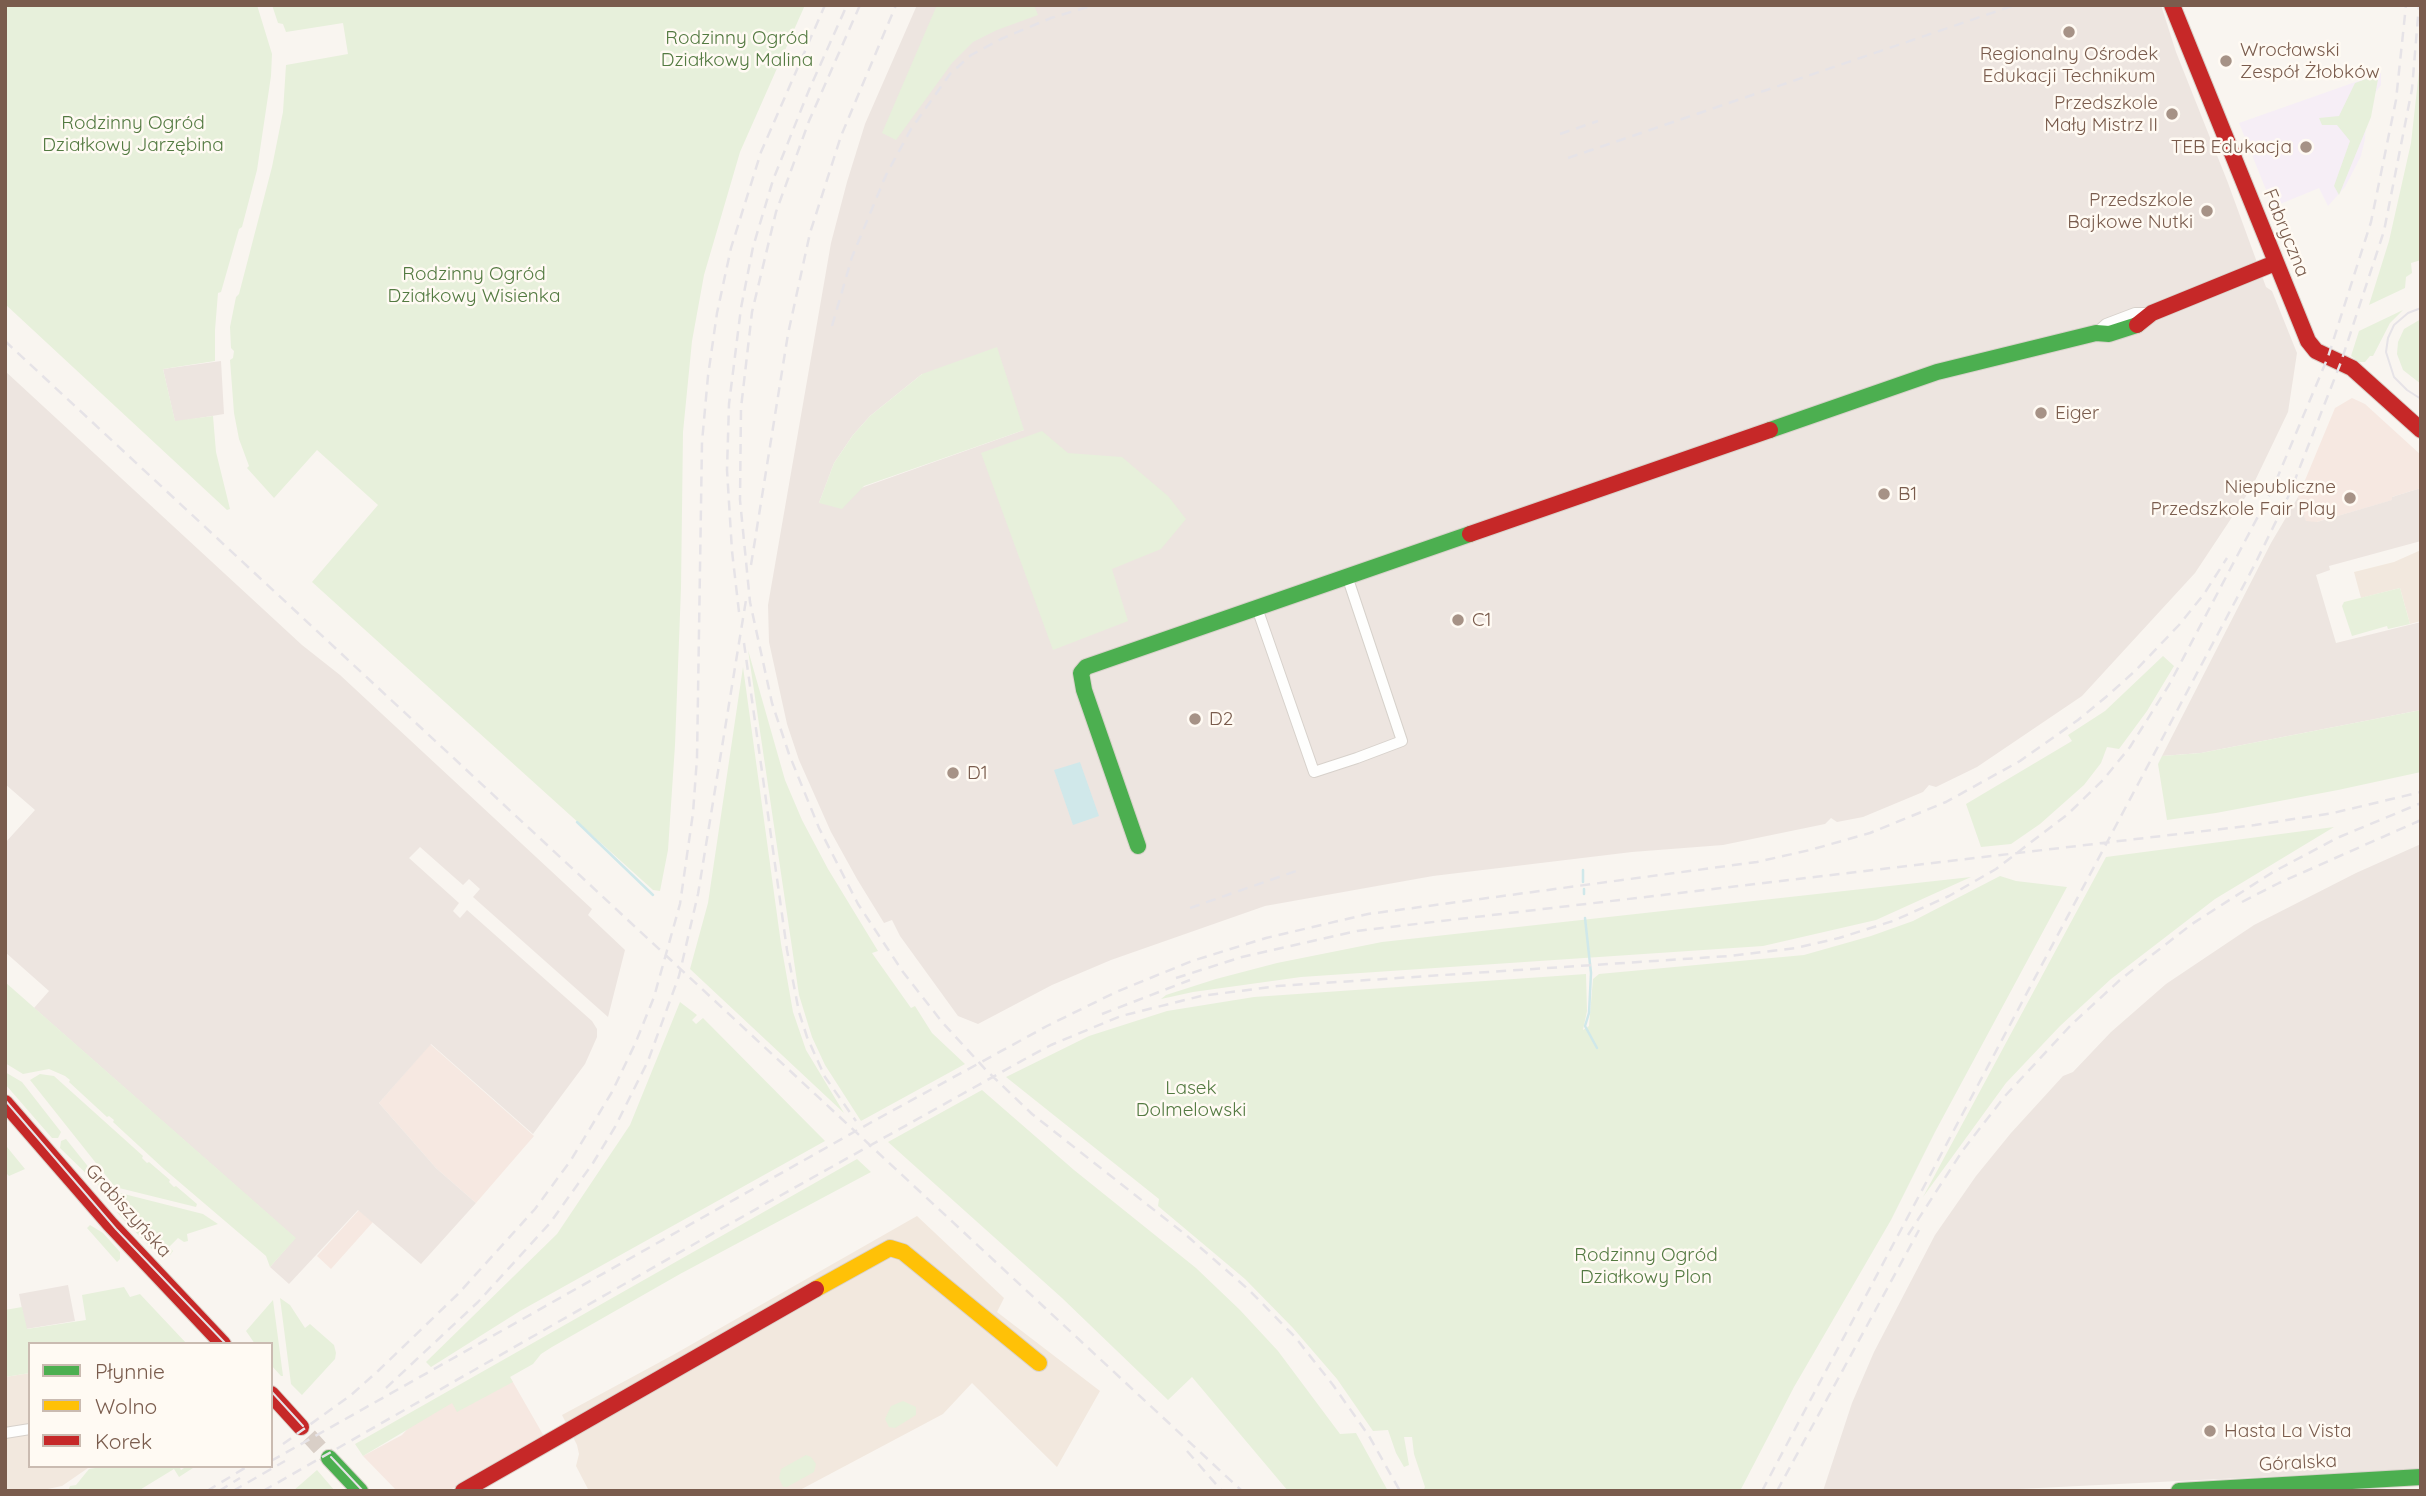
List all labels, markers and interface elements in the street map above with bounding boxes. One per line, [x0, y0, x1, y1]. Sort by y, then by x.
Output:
marker: Regionalny Ośrodek Edukacji Technikum [2061, 24, 2077, 40]
park label: Rodzinny Ogród Działkowy Malina [661, 27, 813, 71]
place label: Wrocławski Zespół Żłobków [2240, 39, 2380, 83]
place label: Regionalny Ośrodek Edukacji Technikum [1980, 43, 2158, 87]
marker: Wrocławski Zespół Żłobków [2218, 53, 2234, 69]
place label: Przedszkole Mały Mistrz II [2044, 92, 2158, 136]
marker: Przedszkole Mały Mistrz II [2164, 106, 2180, 122]
park label: Rodzinny Ogród Działkowy Jarzębina [42, 112, 224, 156]
place label: TEB Edukacja [2171, 136, 2292, 158]
marker: TEB Edukacja [2298, 139, 2314, 155]
street label: Fabryczna [2258, 186, 2314, 280]
place label: Przedszkole Bajkowe Nutki [2067, 189, 2193, 233]
marker: Przedszkole Bajkowe Nutki [2199, 203, 2215, 219]
park label: Rodzinny Ogród Działkowy Wisienka [388, 263, 560, 307]
place label: Eiger [2055, 402, 2099, 424]
marker: Eiger [2033, 405, 2049, 421]
place label: Niepubliczne Przedszkole Fair Play [2150, 476, 2336, 520]
place label: B1 [1898, 483, 1917, 505]
marker: B1 [1876, 486, 1892, 502]
marker: Niepubliczne Przedszkole Fair Play [2342, 490, 2358, 506]
place label: C1 [1472, 609, 1491, 631]
marker: C1 [1450, 612, 1466, 628]
place label: D2 [1209, 708, 1233, 730]
marker: D2 [1187, 711, 1203, 727]
place label: D1 [967, 762, 988, 784]
marker: D1 [945, 765, 961, 781]
park label: Lasek Dolmelowski [1136, 1077, 1246, 1121]
street label: Grabiszyńska [80, 1160, 176, 1262]
park label: Rodzinny Ogród Działkowy Plon [1574, 1244, 1718, 1288]
legend [28, 1342, 273, 1468]
text: Płynnie [95, 1358, 165, 1384]
text: Wolno [95, 1393, 157, 1419]
place label: Hasta La Vista [2224, 1420, 2352, 1442]
marker: Hasta La Vista [2202, 1423, 2218, 1439]
text: Korek [95, 1428, 152, 1454]
street label: Góralska [2258, 1450, 2338, 1476]

